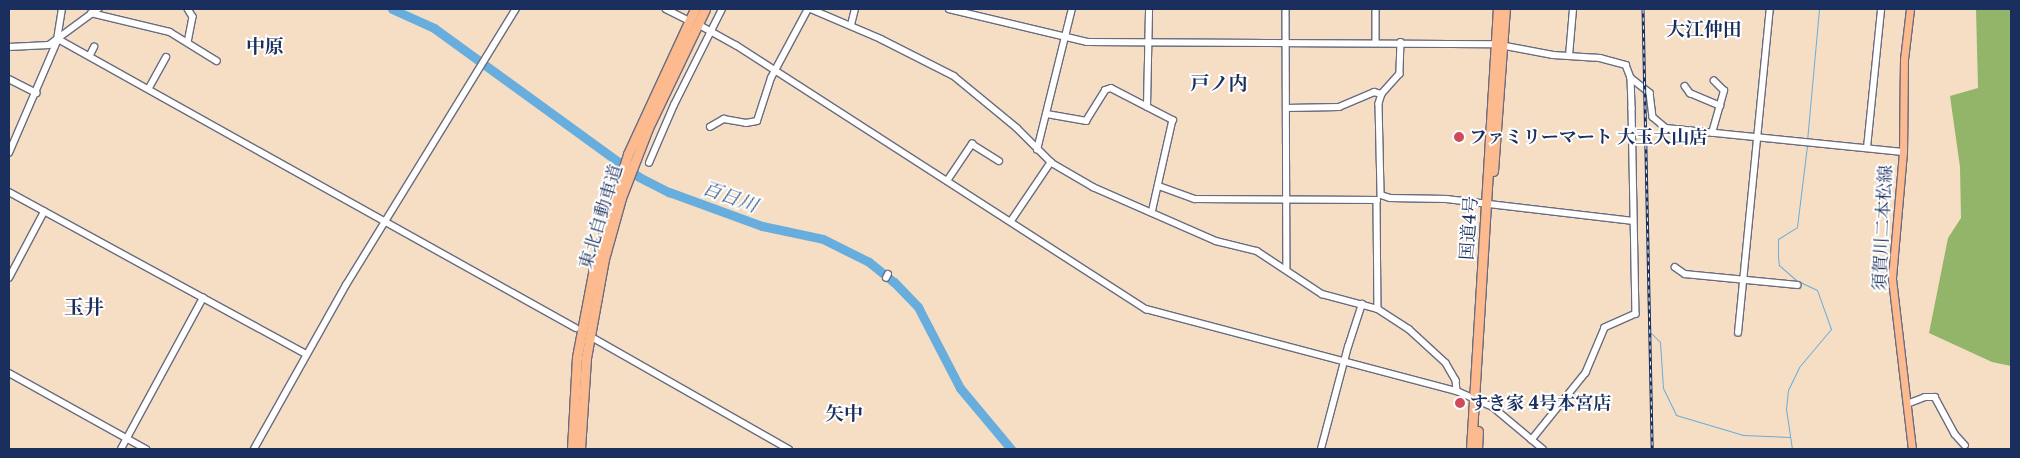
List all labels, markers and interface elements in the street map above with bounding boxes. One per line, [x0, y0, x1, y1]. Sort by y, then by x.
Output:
district label: 大江仲田 [1666, 19, 1742, 41]
district label: 中原 [246, 36, 284, 58]
district label: 戸ノ内 [1191, 73, 1247, 95]
place label: ファミリーマート 大玉大山店 [1469, 126, 1708, 148]
marker: ファミリーマート 大玉大山店 [1453, 131, 1465, 143]
street label: 東北自動車道 [575, 162, 627, 272]
street label: 須賀川二本松線 [1869, 165, 1897, 291]
water label: 百日川 [699, 177, 761, 217]
street label: 国道4号 [1456, 195, 1482, 261]
district label: 玉井 [64, 295, 104, 319]
place label: すき家 4号本宮店 [1470, 392, 1611, 414]
marker: すき家 4号本宮店 [1454, 397, 1466, 409]
district label: 矢中 [825, 403, 863, 425]

